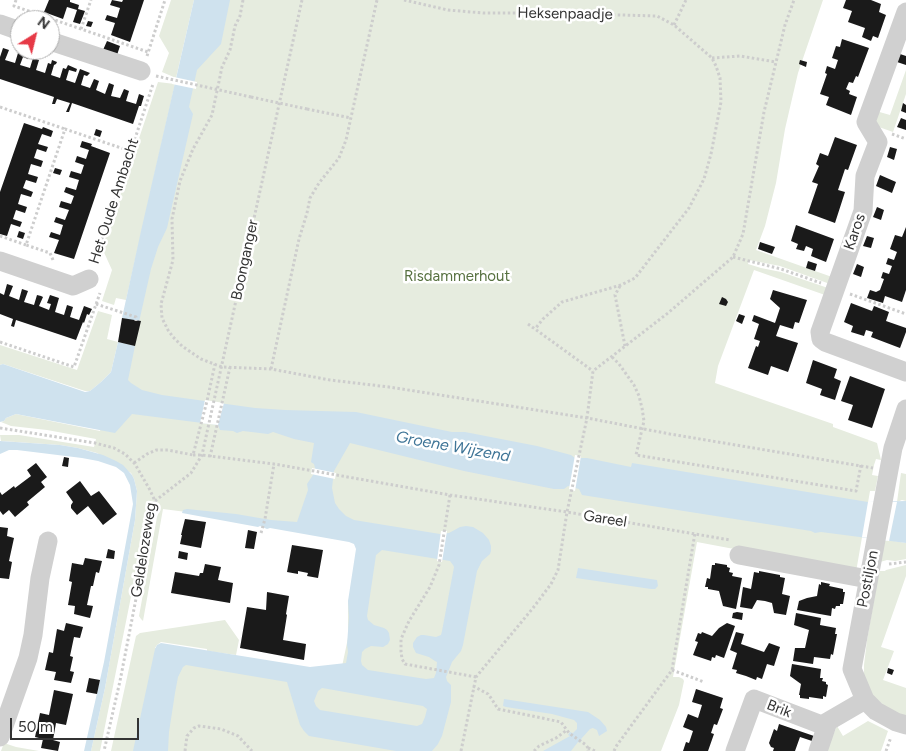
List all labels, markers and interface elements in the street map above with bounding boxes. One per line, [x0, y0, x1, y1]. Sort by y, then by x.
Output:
street label: Heksenpaadje [517, 4, 613, 24]
north arrow [10, 10, 60, 60]
text: N [34, 13, 53, 33]
street label: Het Oude Ambacht [85, 136, 143, 266]
street label: Karos [840, 211, 870, 253]
street label: Boonganger [228, 218, 262, 302]
park label: Risdammerhout [404, 268, 510, 286]
water label: Groene Wijzend [395, 428, 511, 466]
street label: Geldelozeweg [128, 501, 160, 599]
street label: Gareel [582, 507, 628, 531]
street label: Postiljon [854, 549, 882, 609]
street label: Brik [764, 696, 794, 722]
scale bar [12, 708, 141, 740]
text: 50 m [18, 718, 53, 736]

